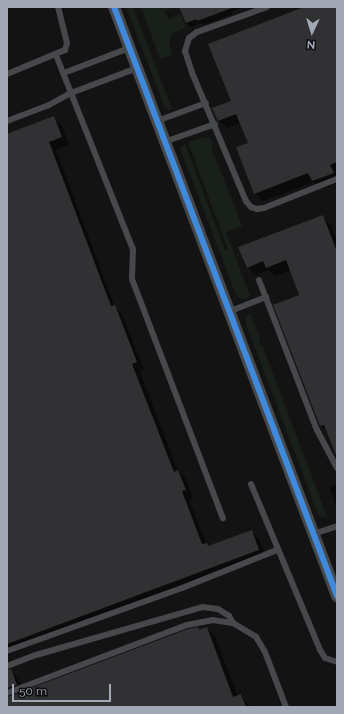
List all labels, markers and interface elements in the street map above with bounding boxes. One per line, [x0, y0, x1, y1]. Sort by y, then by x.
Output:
north arrow [292, 12, 332, 52]
text: N [306, 38, 316, 51]
scale bar [14, 676, 113, 702]
text: 50 m [19, 684, 47, 698]

